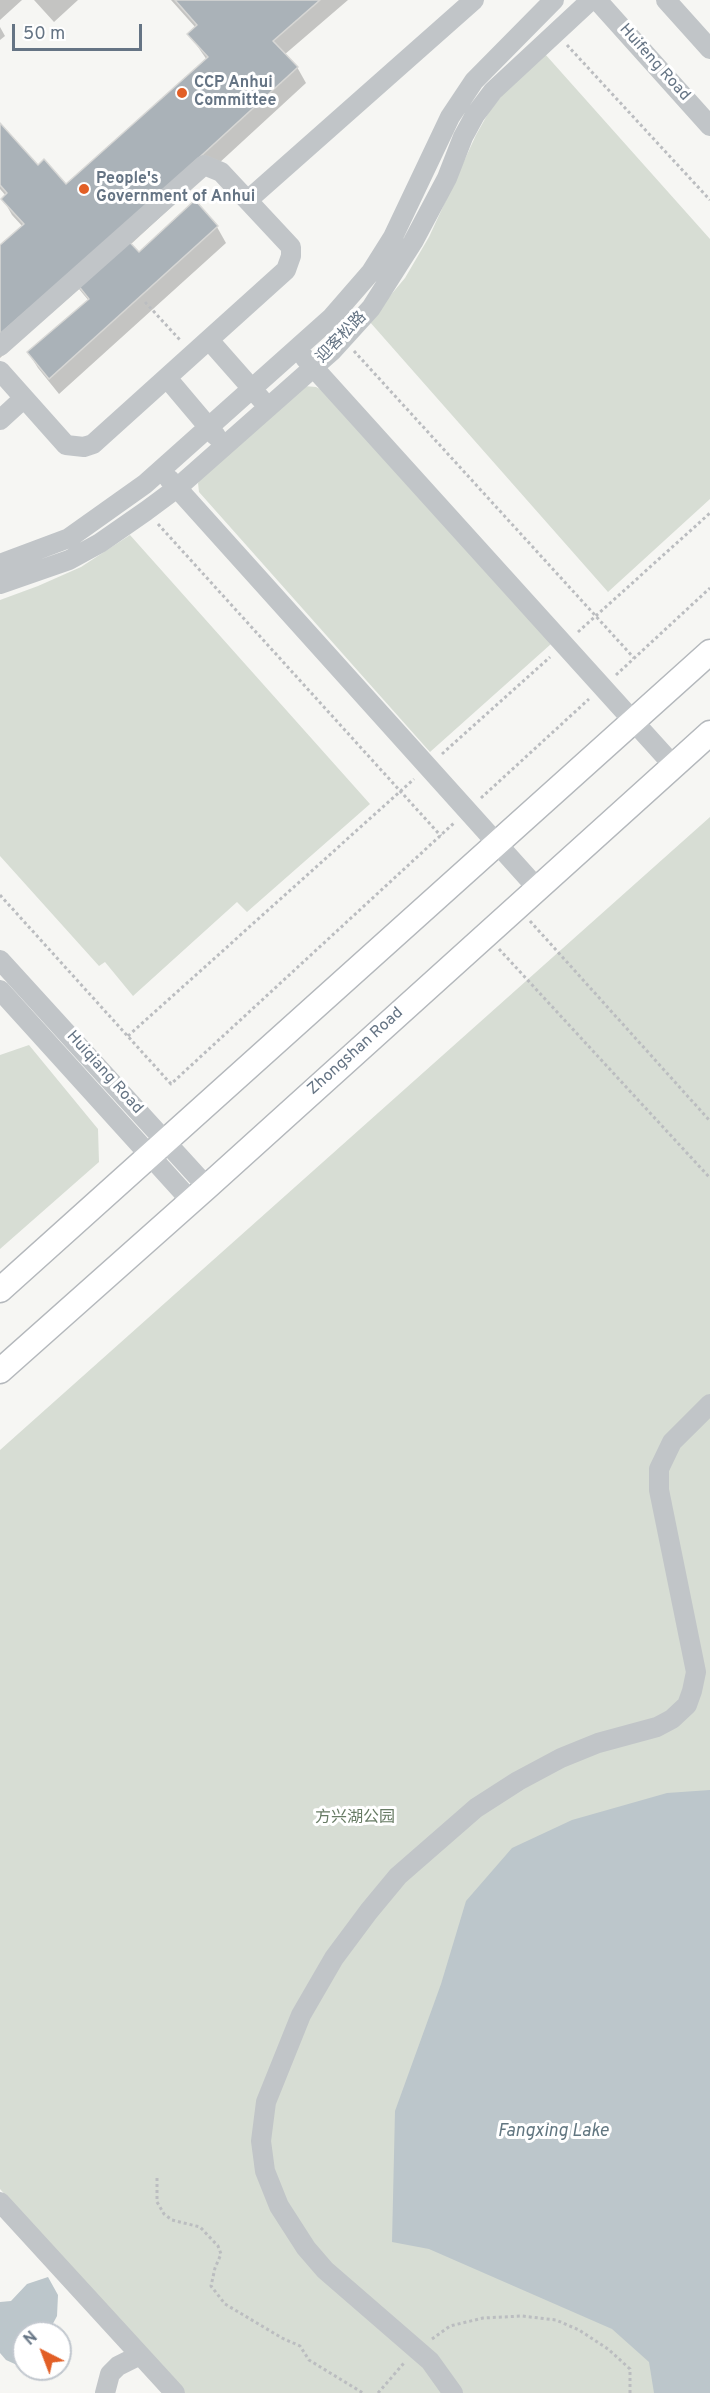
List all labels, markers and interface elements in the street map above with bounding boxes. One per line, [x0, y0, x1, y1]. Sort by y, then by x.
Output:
scale bar [15, 12, 146, 50]
street label: Huifeng Road [614, 21, 694, 105]
text: 50 m [23, 23, 65, 46]
place label: CCP Anhui Committee [194, 74, 276, 112]
marker: CCP Anhui Committee [175, 86, 189, 100]
place label: People's Government of Anhui [96, 170, 255, 208]
marker: People's Government of Anhui [77, 182, 91, 196]
street label: 迎客松路 [313, 308, 371, 368]
street label: Zhongshan Road [304, 1004, 408, 1100]
street label: Huiqiang Road [62, 1028, 146, 1118]
park label: 方兴湖公园 [315, 1809, 395, 1829]
water label: Fangxing Lake [497, 2121, 609, 2143]
north arrow [12, 2321, 72, 2381]
text: N [20, 2328, 42, 2350]

